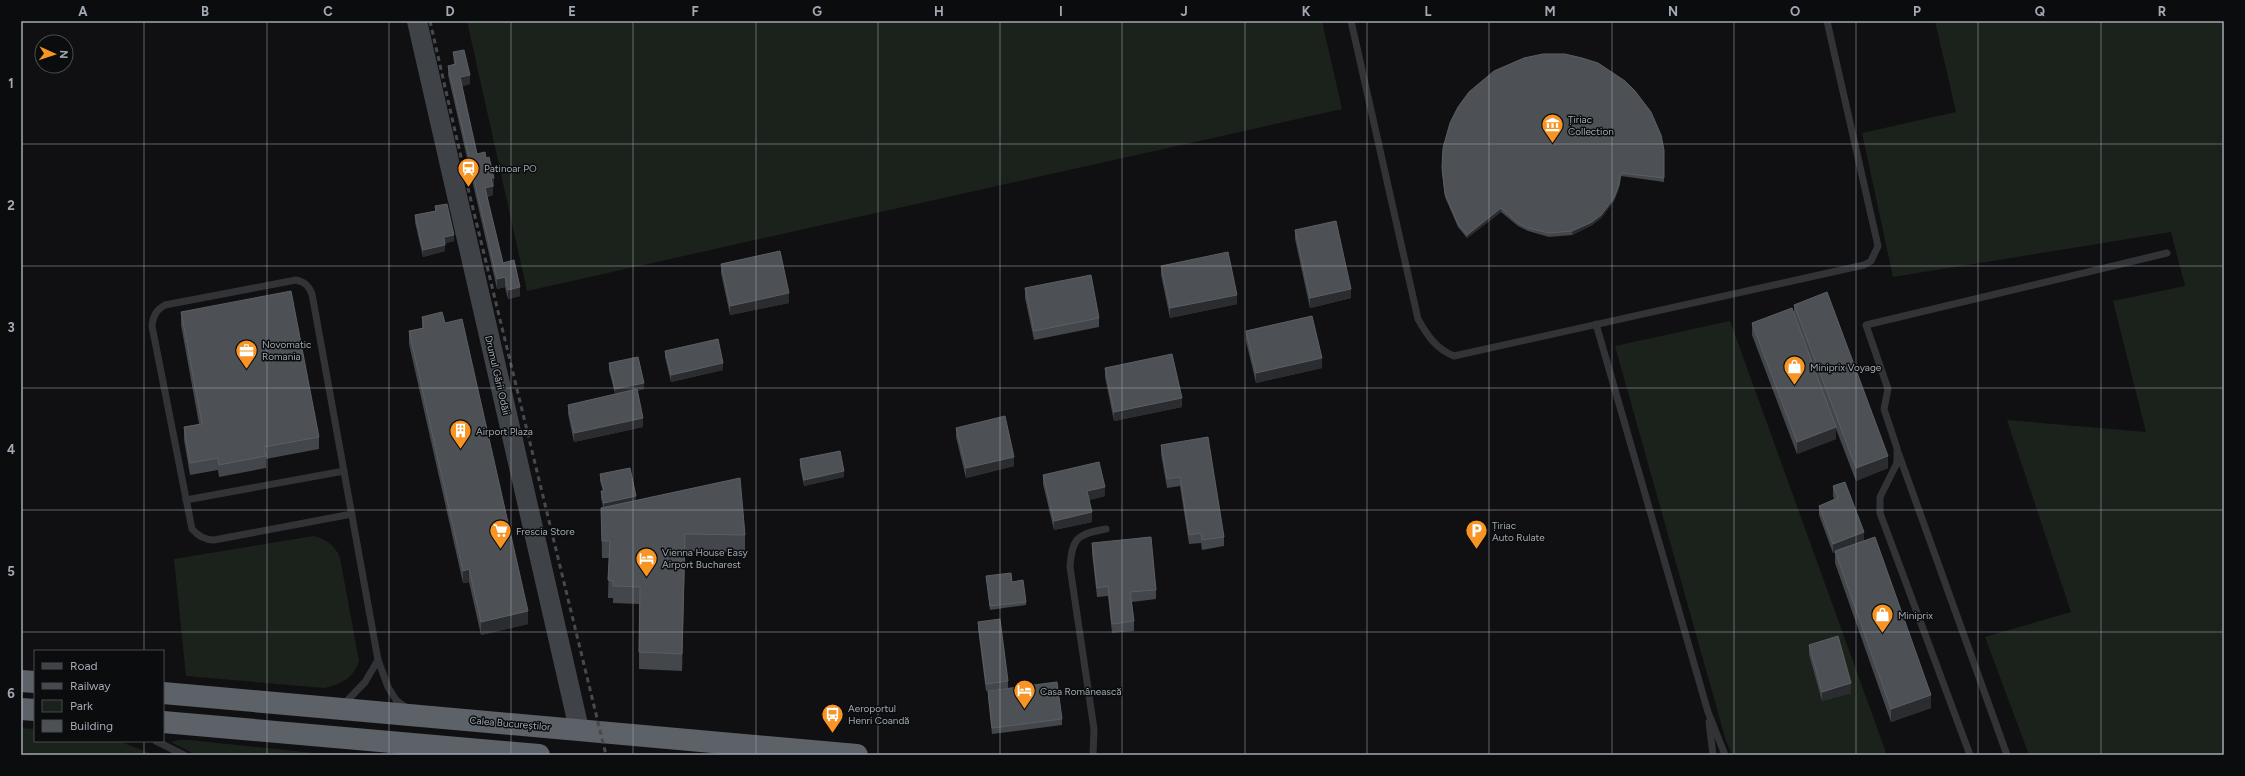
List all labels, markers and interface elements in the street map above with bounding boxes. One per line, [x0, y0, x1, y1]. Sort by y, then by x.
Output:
text: A [78, 4, 88, 19]
text: B [201, 4, 209, 19]
text: C [323, 4, 333, 19]
text: D [445, 4, 455, 19]
text: E [568, 4, 576, 19]
text: F [691, 4, 699, 19]
text: G [812, 4, 822, 19]
text: H [934, 4, 944, 19]
text: I [1059, 4, 1063, 19]
text: J [1180, 4, 1188, 19]
text: K [1302, 4, 1311, 19]
text: L [1425, 4, 1432, 19]
text: M [1544, 4, 1556, 19]
text: N [1668, 4, 1678, 19]
text: O [1790, 4, 1800, 19]
text: P [1913, 4, 1921, 19]
text: Q [2035, 4, 2045, 19]
text: R [2158, 4, 2167, 19]
north arrow [34, 34, 74, 74]
text: N [57, 50, 70, 59]
text: 1 [8, 76, 14, 91]
museum icon: Țiriac Collection [1540, 112, 1566, 145]
place label: Țiriac Collection [1568, 113, 1614, 138]
station icon: Patinoar PO [455, 155, 481, 188]
place label: Patinoar PO [484, 162, 537, 175]
text: 2 [7, 198, 15, 213]
text: 3 [7, 320, 15, 335]
street label: Drumul Gării Odăii [482, 334, 513, 416]
office icon: Novomatic Romania [233, 337, 259, 370]
place label: Novomatic Romania [262, 338, 312, 363]
shop icon: Miniprix Voyage [1781, 354, 1807, 387]
place label: Miniprix Voyage [1810, 361, 1882, 374]
building icon: Airport Plaza [448, 418, 474, 451]
place label: Airport Plaza [476, 425, 533, 438]
text: 4 [7, 442, 15, 457]
supermarket icon: Frescia Store [488, 518, 514, 551]
parking icon: Țiriac Auto Rulate [1464, 518, 1490, 551]
place label: Țiriac Auto Rulate [1492, 519, 1545, 544]
place label: Frescia Store [516, 525, 575, 538]
hotel icon: Vienna House Easy Airport Bucharest [634, 545, 660, 578]
place label: Vienna House Easy Airport Bucharest [662, 546, 749, 571]
text: 5 [7, 564, 15, 579]
shop icon: Miniprix [1870, 602, 1896, 635]
place label: Miniprix [1898, 609, 1933, 622]
legend [34, 650, 164, 742]
text: Road [70, 659, 98, 673]
hotel icon: Casa Românească [1012, 678, 1038, 711]
text: Railway [70, 679, 111, 693]
place label: Casa Românească [1040, 685, 1122, 698]
text: 6 [7, 686, 15, 701]
text: Park [70, 699, 93, 713]
bus stop icon: Aeroportul Henri Coandă [820, 701, 846, 734]
place label: Aeroportul Henri Coandă [848, 702, 909, 727]
street label: Calea Bucureștilor [469, 713, 552, 734]
text: Building [70, 719, 113, 733]

